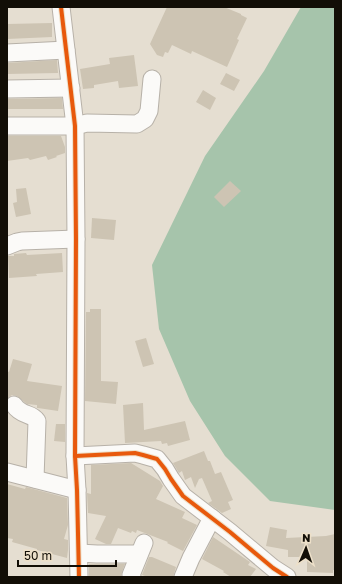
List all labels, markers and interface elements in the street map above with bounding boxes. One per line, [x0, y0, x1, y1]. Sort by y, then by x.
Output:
north arrow [286, 528, 326, 568]
text: N [302, 531, 311, 544]
scale bar [18, 542, 116, 568]
text: 50 m [24, 548, 52, 563]

